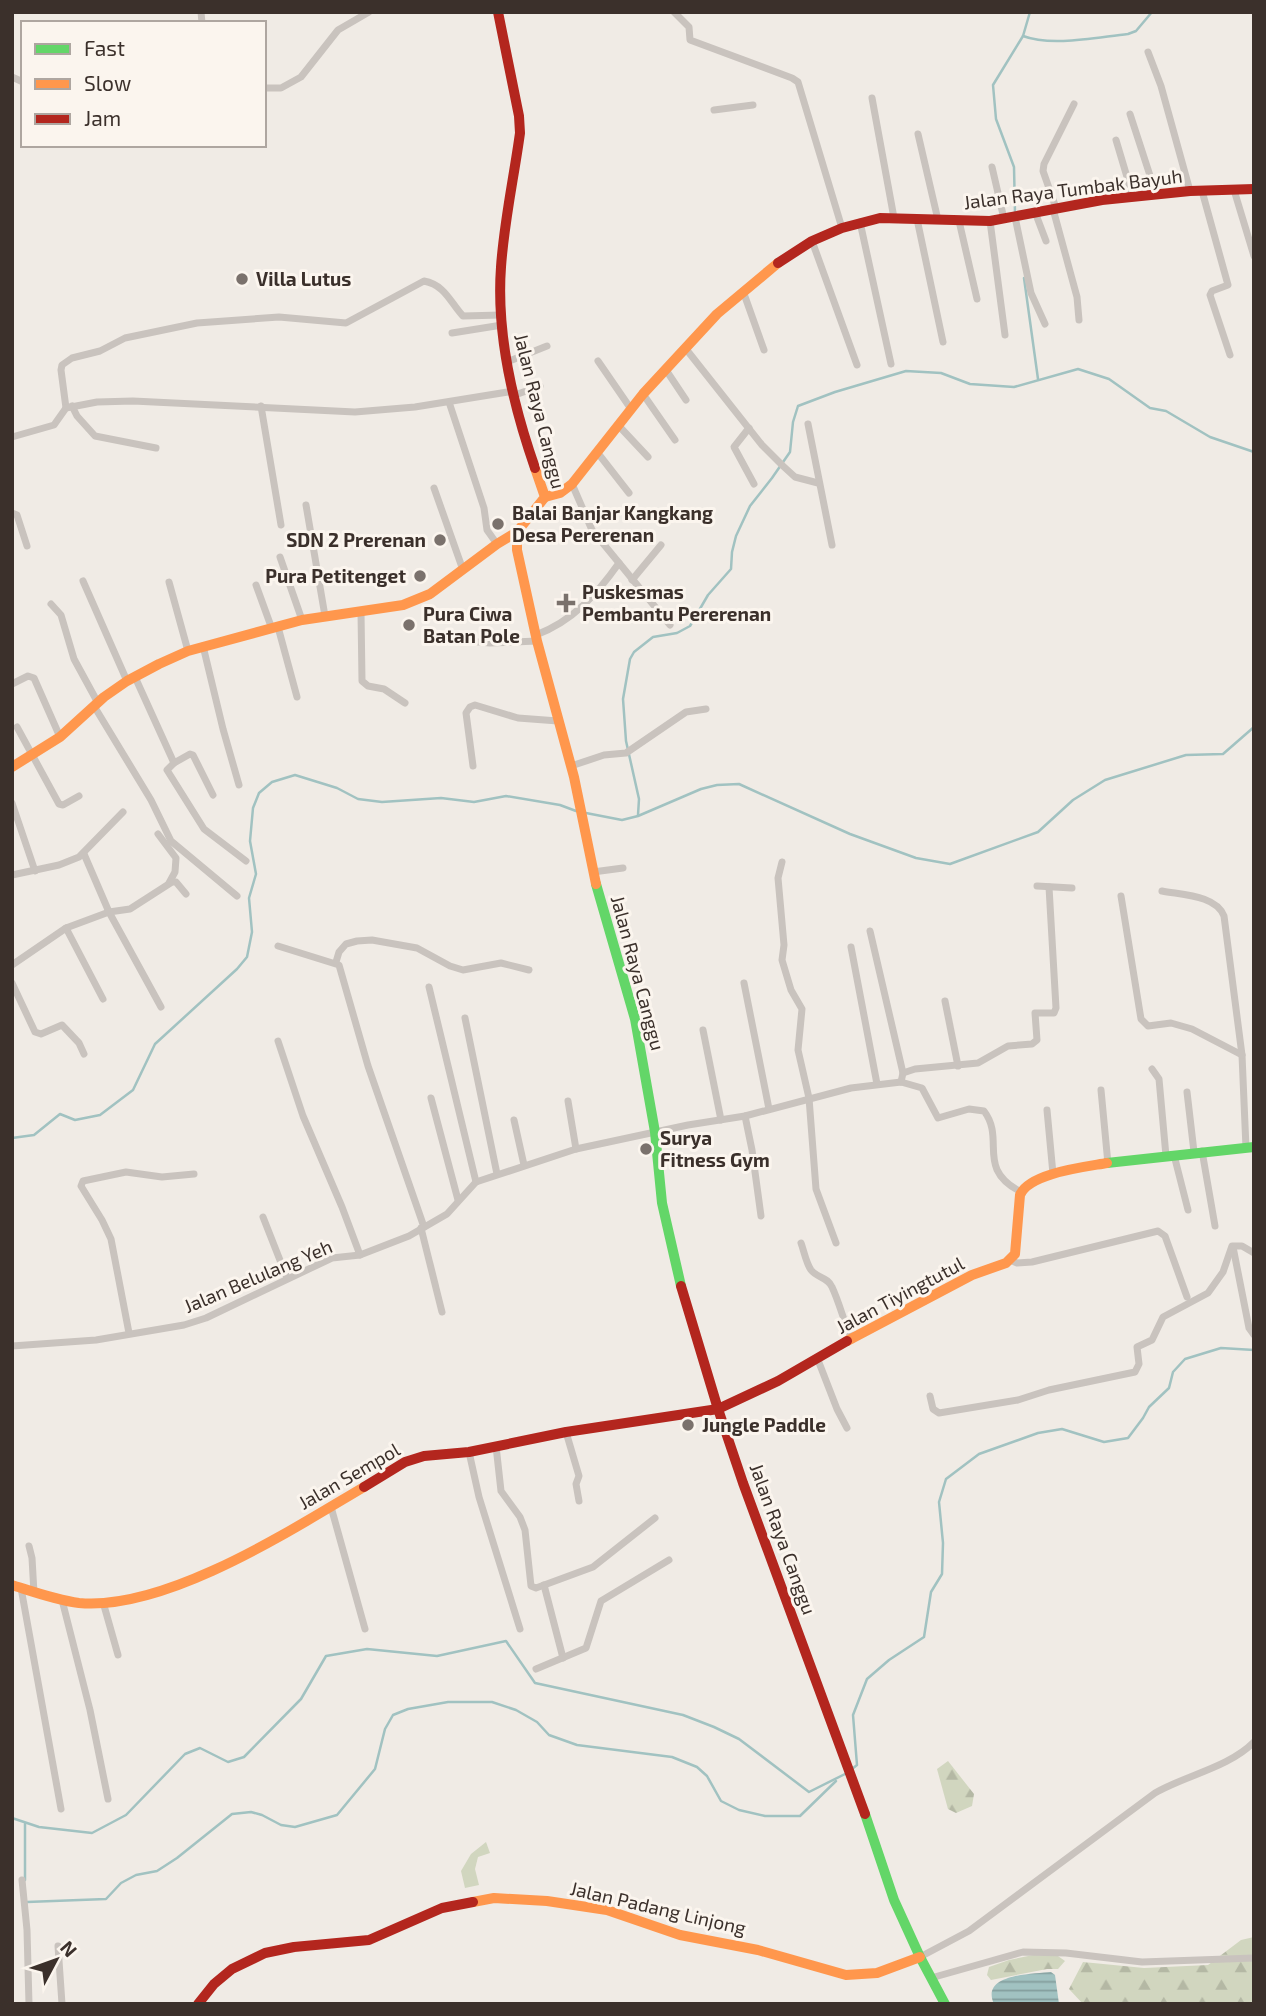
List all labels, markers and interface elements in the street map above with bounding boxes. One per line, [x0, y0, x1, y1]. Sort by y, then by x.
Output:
legend [21, 21, 266, 147]
text: Fast [84, 35, 125, 60]
text: Slow [84, 70, 131, 95]
text: Jam [84, 105, 121, 130]
street label: Jalan Raya Tumbak Bayuh [962, 164, 1184, 213]
place label: Villa Lutus [256, 267, 351, 290]
marker: Villa Lutus [234, 271, 250, 287]
street label: Jalan Raya Canggu [510, 331, 571, 491]
place label: Balai Banjar Kangkang Desa Pererenan [512, 501, 713, 546]
marker: Balai Banjar Kangkang Desa Pererenan [490, 516, 506, 532]
place label: SDN 2 Prerenan [286, 528, 426, 551]
marker: SDN 2 Prerenan [432, 532, 448, 548]
place label: Pura Petitenget [265, 564, 406, 587]
marker: Pura Petitenget [412, 568, 428, 584]
place label: Puskesmas Pembantu Pererenan [582, 580, 771, 625]
marker: Puskesmas Pembantu Pererenan [556, 593, 576, 613]
place label: Pura Ciwa Batan Pole [423, 602, 520, 647]
marker: Pura Ciwa Batan Pole [401, 617, 417, 633]
street label: Jalan Raya Canggu [607, 893, 670, 1053]
place label: Surya Fitness Gym [660, 1126, 770, 1172]
marker: Surya Fitness Gym [638, 1141, 654, 1157]
street label: Jalan Belulang Yeh [180, 1234, 335, 1317]
street label: Jalan Tiyingtutul [832, 1251, 968, 1338]
place label: Jungle Paddle [702, 1413, 826, 1436]
marker: Jungle Paddle [680, 1417, 696, 1433]
street label: Jalan Sempol [294, 1437, 404, 1514]
street label: Jalan Raya Canggu [745, 1460, 822, 1618]
street label: Jalan Padang Linjong [568, 1876, 749, 1939]
north arrow [21, 1925, 91, 1995]
text: N [56, 1936, 82, 1961]

